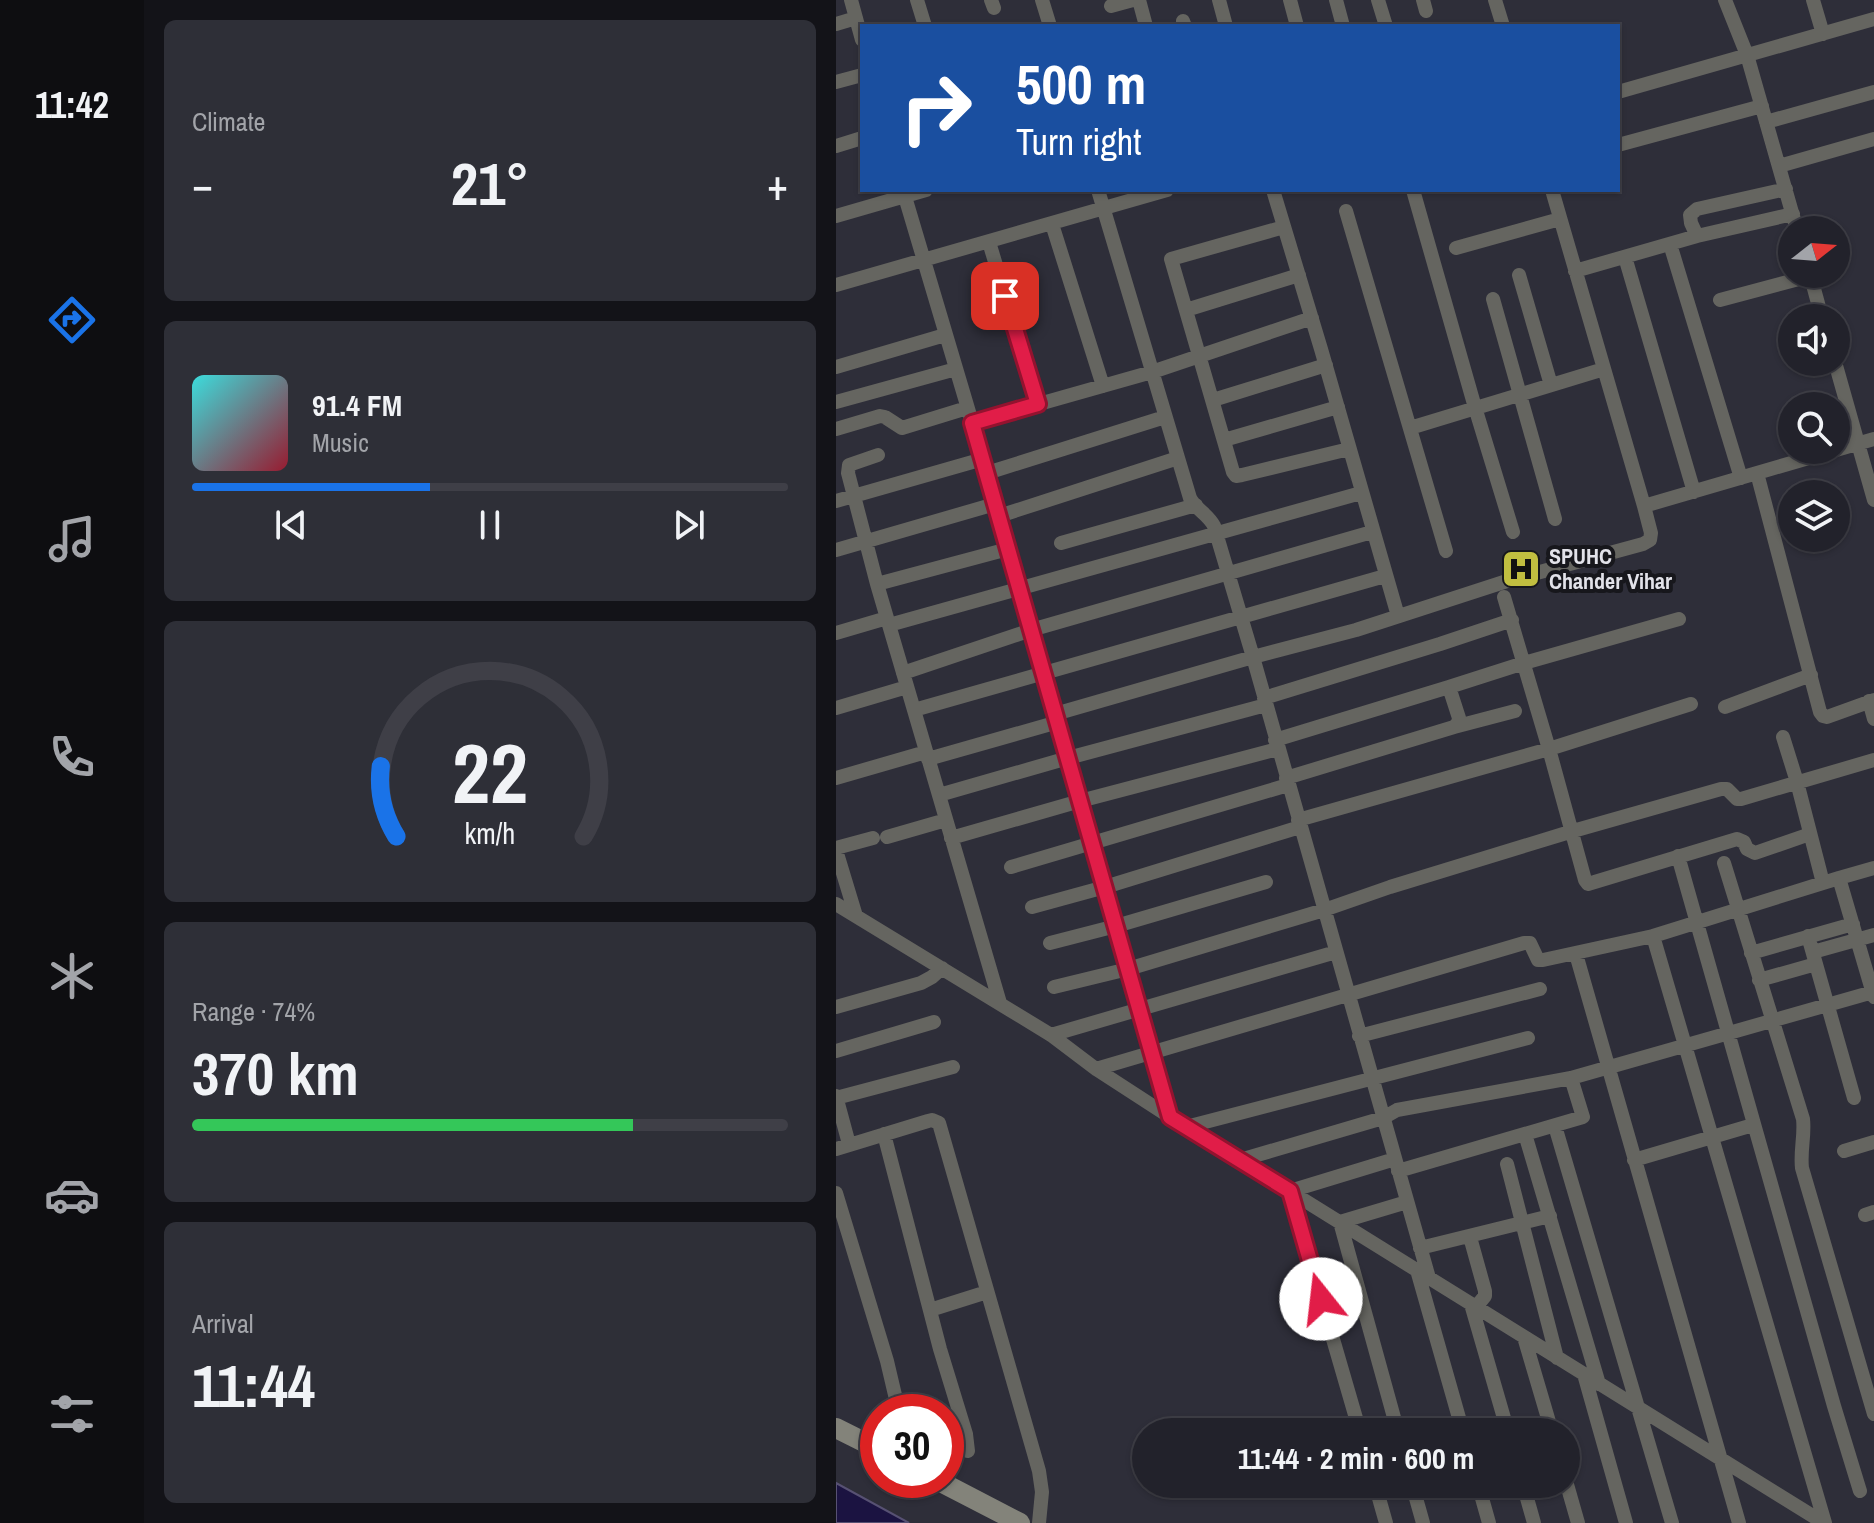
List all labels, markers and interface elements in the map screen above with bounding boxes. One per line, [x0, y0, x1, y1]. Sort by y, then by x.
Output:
text: 500 m [1016, 46, 1146, 121]
icon: right [884, 56, 988, 160]
text: 11:42 [35, 81, 109, 129]
text: Climate [192, 104, 265, 139]
text: Turn right [1016, 118, 1141, 166]
text: 21° [451, 143, 529, 224]
text: − [192, 154, 213, 214]
text: + [767, 154, 788, 214]
north arrow [1778, 216, 1850, 288]
map controls [1778, 216, 1850, 552]
pin [971, 262, 1039, 330]
icon: arrive [983, 274, 1027, 318]
icon: directions [44, 292, 100, 348]
button: sound [1778, 304, 1850, 376]
text: 91.4 FM [312, 385, 402, 425]
button: search [1778, 392, 1850, 464]
text: Music [312, 425, 369, 460]
button: layers [1778, 480, 1850, 552]
icon: previous [269, 503, 313, 547]
icon: pause [468, 503, 512, 547]
icon: next [667, 503, 711, 547]
icon: music [44, 511, 100, 567]
place label: SPUHC Chander Vihar [1549, 541, 1672, 596]
hospital icon: SPUHC Chander Vihar [1500, 548, 1542, 590]
text: 22 [452, 717, 528, 829]
icon: phone [44, 729, 100, 785]
text: km/h [465, 815, 515, 854]
icon: climate [44, 948, 100, 1004]
text: Range · 74% [192, 994, 315, 1029]
text: 370 km [192, 1033, 359, 1114]
icon: car [44, 1167, 100, 1223]
position arrow [1279, 1257, 1363, 1341]
text: Arrival [192, 1306, 254, 1341]
text: 11:44 [192, 1345, 315, 1426]
icon: filters [44, 1386, 100, 1442]
speed limit sign: 30 [860, 1394, 964, 1498]
text: 11:44 · 2 min · 600 m [1238, 1438, 1474, 1478]

